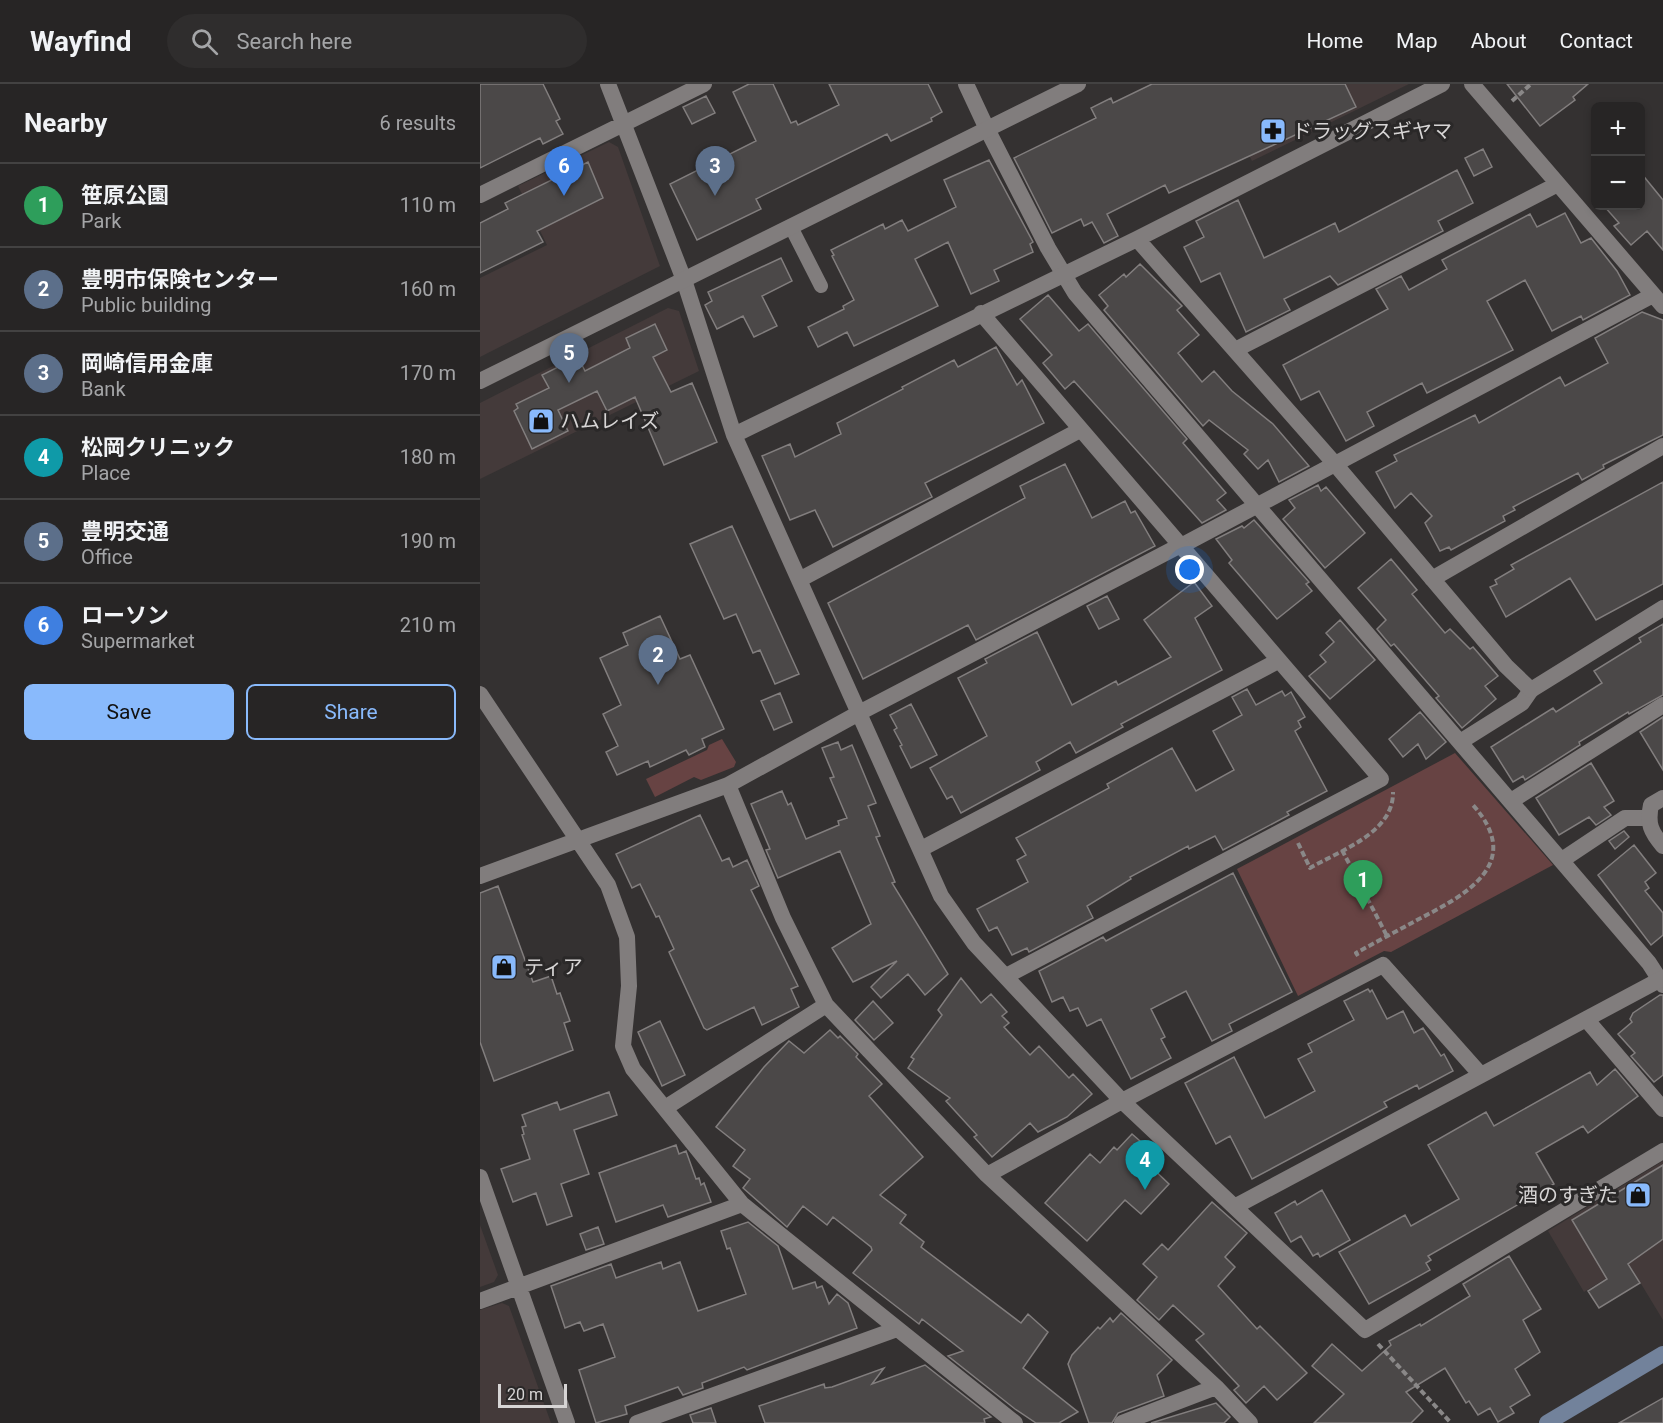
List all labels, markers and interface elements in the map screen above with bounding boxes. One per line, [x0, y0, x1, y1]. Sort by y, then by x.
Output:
search box [167, 14, 587, 68]
text: Wayfind [30, 25, 131, 58]
icon: search [188, 25, 221, 58]
text: Search here [236, 29, 352, 54]
text: Home [1307, 29, 1363, 53]
text: Map [1396, 29, 1438, 53]
text: About [1471, 29, 1527, 53]
text: Contact [1560, 29, 1633, 53]
map controls [1591, 102, 1645, 210]
button: + [1591, 102, 1645, 156]
text: Nearby [24, 108, 107, 138]
text: 6 results [380, 111, 456, 135]
pharmacy icon: ドラッグスギヤマ [1258, 116, 1288, 146]
place label: ドラッグスギヤマ [1292, 119, 1452, 143]
pin: 6 [544, 147, 584, 196]
pin: 3 [696, 147, 734, 196]
button: − [1591, 156, 1645, 210]
text: 笹原公園 [81, 183, 169, 208]
text: 1 [38, 193, 49, 217]
text: 110 m [400, 193, 456, 217]
text: Park [81, 209, 121, 233]
text: 豊明市保険センター [81, 267, 279, 292]
text: 2 [38, 277, 49, 301]
text: 160 m [400, 277, 456, 301]
text: Public building [81, 293, 211, 317]
pin: 5 [550, 334, 589, 383]
text: 岡崎信用金庫 [81, 351, 213, 376]
text: 3 [38, 361, 49, 385]
text: 170 m [400, 361, 456, 385]
text: Bank [81, 377, 126, 401]
shop icon: ハムレイズ [526, 406, 556, 436]
place label: ハムレイズ [560, 409, 659, 433]
text: 松岡クリニック [81, 435, 235, 460]
text: 4 [38, 445, 49, 469]
text: 180 m [400, 445, 456, 469]
text: Place [81, 461, 130, 485]
text: 豊明交通 [81, 519, 169, 544]
text: 5 [38, 529, 49, 553]
text: 190 m [400, 529, 456, 553]
text: Office [81, 545, 133, 569]
your location [1175, 555, 1204, 584]
text: ローソン [81, 603, 169, 628]
text: 6 [38, 613, 49, 637]
text: 210 m [400, 613, 456, 637]
text: Supermarket [81, 629, 195, 653]
pin: 2 [638, 636, 678, 685]
button: Save [24, 684, 234, 740]
button: Share [246, 684, 456, 740]
pin: 1 [1344, 860, 1382, 910]
shop icon: ティア [489, 952, 519, 982]
place label: ティア [524, 955, 583, 979]
pin: 4 [1126, 1140, 1164, 1190]
shop icon: 酒のすぎた [1623, 1180, 1653, 1210]
place label: 酒のすぎた [1518, 1183, 1618, 1207]
scale bar [498, 1381, 567, 1408]
text: 20 m [507, 1385, 543, 1404]

